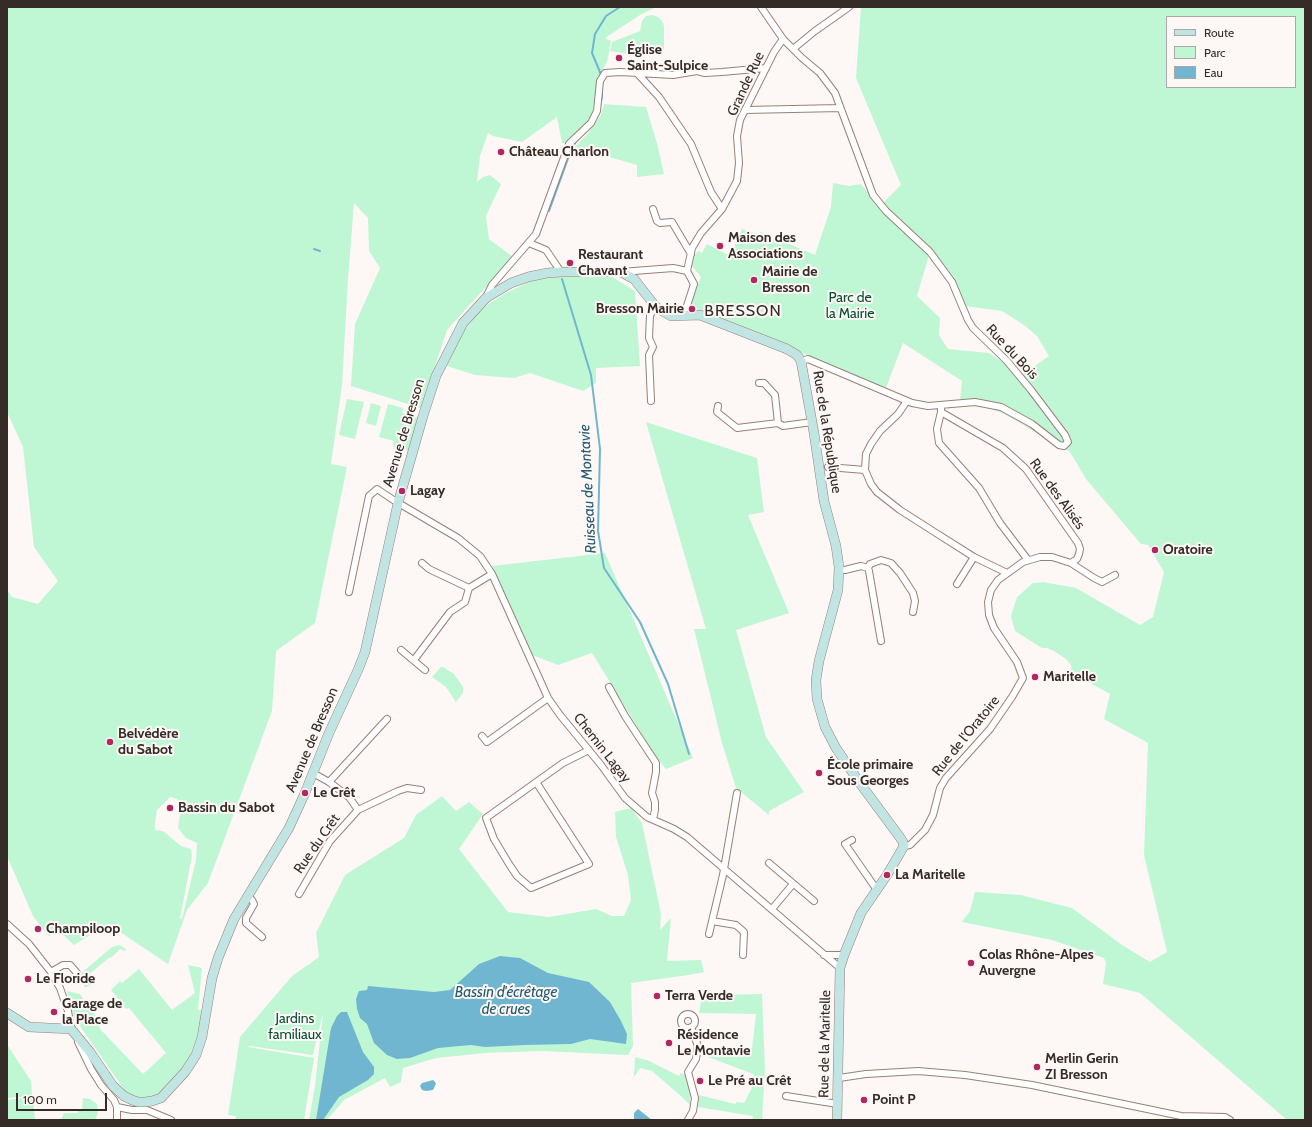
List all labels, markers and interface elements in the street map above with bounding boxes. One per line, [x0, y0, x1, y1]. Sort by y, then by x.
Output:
legend [1166, 16, 1296, 88]
text: Route [1204, 25, 1234, 40]
place label: Église Saint-Sulpice [627, 42, 708, 74]
text: Parc [1204, 45, 1226, 60]
street label: Grande Rue [724, 49, 768, 119]
marker: Église Saint-Sulpice [614, 53, 624, 63]
text: Eau [1204, 65, 1223, 80]
place label: Château Charlon [509, 144, 609, 160]
marker: Château Charlon [496, 147, 506, 157]
place label: Maison des Associations [728, 230, 803, 262]
marker: Maison des Associations [715, 241, 725, 251]
place label: Restaurant Chavant [578, 247, 643, 280]
marker: Restaurant Chavant [565, 258, 575, 268]
place label: Mairie de Bresson [762, 264, 817, 296]
marker: Mairie de Bresson [749, 275, 759, 285]
park label: Parc de la Mairie [826, 290, 874, 322]
place label: Bresson Mairie [596, 301, 684, 317]
district label: BRESSON [704, 301, 782, 321]
marker: Bresson Mairie [687, 304, 697, 314]
street label: Rue du Bois [982, 321, 1042, 383]
street label: Rue de la République [809, 369, 845, 495]
street label: Avenue de Bresson [380, 377, 428, 489]
water label: Ruisseau de Montavie [576, 424, 600, 554]
street label: Rue des Alisés [1026, 455, 1088, 533]
place label: Lagay [410, 483, 445, 499]
marker: Lagay [397, 486, 407, 496]
place label: Oratoire [1163, 542, 1213, 558]
marker: Oratoire [1150, 545, 1160, 555]
place label: Maritelle [1043, 669, 1096, 685]
marker: Maritelle [1030, 672, 1040, 682]
street label: Avenue de Bresson [282, 685, 342, 795]
street label: Rue de l'Oratoire [929, 693, 1003, 779]
street label: Chemin Lagay [570, 710, 634, 786]
place label: Belvédère du Sabot [118, 726, 179, 758]
marker: Belvédère du Sabot [105, 737, 115, 747]
place label: École primaire Sous Georges [827, 757, 913, 790]
marker: École primaire Sous Georges [814, 768, 824, 778]
place label: Le Crêt [313, 785, 355, 801]
marker: Le Crêt [300, 788, 310, 798]
place label: Bassin du Sabot [178, 800, 274, 816]
marker: Bassin du Sabot [165, 803, 175, 813]
street label: Rue du Crêt [290, 811, 344, 877]
place label: La Maritelle [895, 867, 965, 883]
marker: La Maritelle [882, 870, 892, 880]
place label: Champiloop [46, 921, 120, 937]
marker: Champiloop [33, 924, 43, 934]
place label: Colas Rhône-Alpes Auvergne [979, 947, 1094, 980]
marker: Colas Rhône-Alpes Auvergne [966, 958, 976, 968]
place label: Le Floride [36, 971, 95, 987]
marker: Le Floride [23, 974, 33, 984]
water label: Bassin d'écrêtage de crues [455, 984, 557, 1019]
place label: Terra Verde [665, 988, 733, 1004]
street label: Rue de la Maritelle [816, 990, 834, 1098]
marker: Terra Verde [652, 991, 662, 1001]
place label: Garage de la Place [62, 996, 122, 1028]
marker: Garage de la Place [49, 1007, 59, 1017]
park label: Jardins familiaux [268, 1011, 322, 1044]
place label: Résidence Le Montavie [677, 1027, 750, 1060]
marker: Résidence Le Montavie [664, 1038, 674, 1048]
place label: Merlin Gerin ZI Bresson [1045, 1051, 1118, 1084]
marker: Merlin Gerin ZI Bresson [1032, 1062, 1042, 1072]
place label: Le Pré au Crêt [708, 1073, 791, 1089]
marker: Le Pré au Crêt [695, 1076, 705, 1086]
scale bar [18, 1085, 109, 1111]
text: 100 m [23, 1092, 57, 1107]
place label: Point P [872, 1092, 915, 1108]
marker: Point P [859, 1095, 869, 1105]

